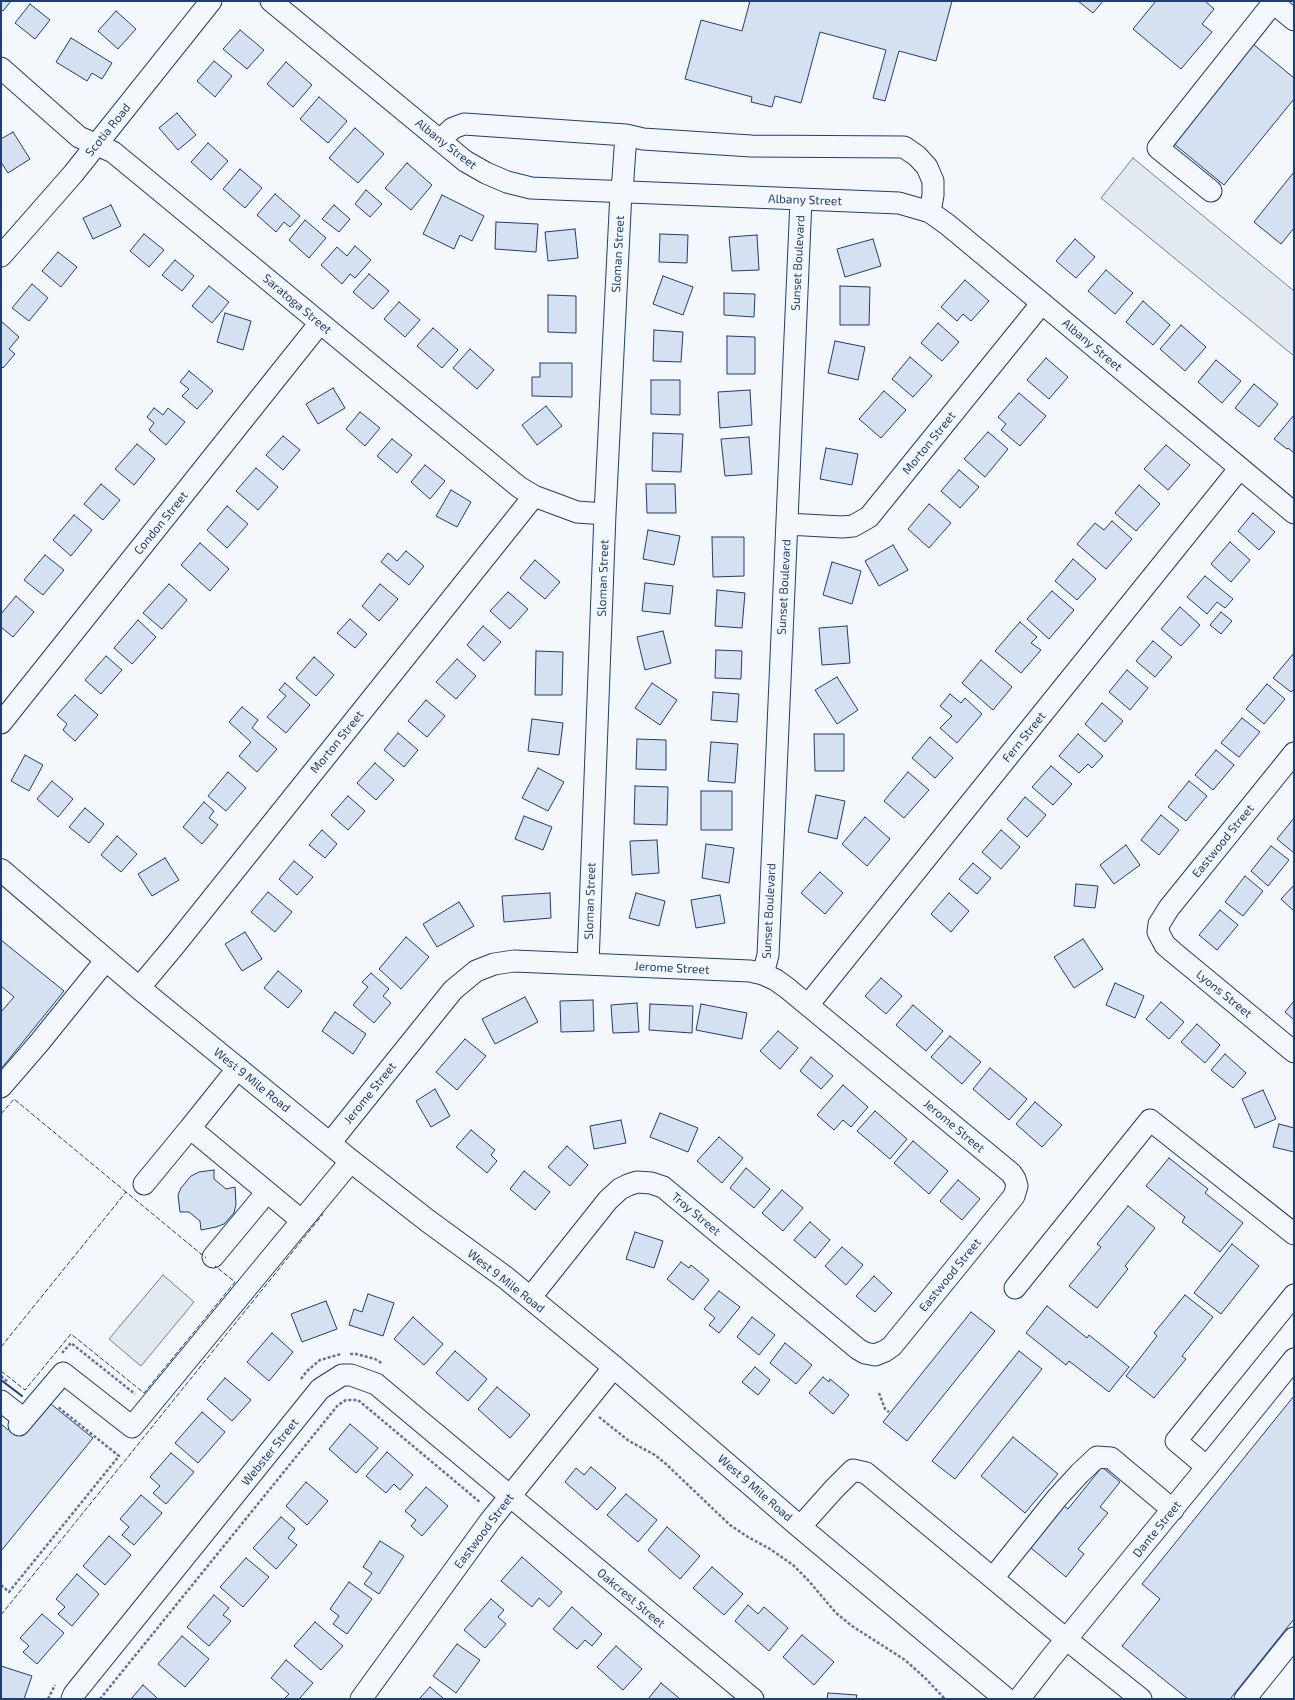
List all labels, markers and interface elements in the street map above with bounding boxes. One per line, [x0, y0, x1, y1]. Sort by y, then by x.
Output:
street label: Scotia Road [82, 101, 134, 159]
street label: Albany Street [412, 116, 480, 172]
street label: Albany Street [768, 192, 842, 208]
street label: Sloman Street [609, 215, 627, 293]
street label: Sunset Boulevard [788, 215, 808, 311]
street label: Saratoga Street [260, 271, 334, 337]
street label: Albany Street [1059, 316, 1125, 374]
street label: Morton Street [899, 409, 959, 477]
street label: Condon Street [131, 488, 191, 558]
street label: Sloman Street [594, 539, 612, 617]
street label: Sunset Boulevard [774, 539, 794, 635]
street label: Morton Street [307, 708, 367, 776]
street label: Fern Street [999, 709, 1049, 765]
street label: Eastwood Street [1189, 801, 1257, 881]
street label: Sloman Street [581, 862, 599, 940]
street label: Sunset Boulevard [759, 863, 779, 959]
street label: Jerome Street [634, 959, 710, 977]
street label: Lyons Street [1193, 967, 1255, 1021]
street label: West 9 Mile Road [211, 1045, 293, 1115]
street label: Jerome Street [341, 1059, 399, 1127]
street label: Jerome Street [921, 1096, 987, 1156]
street label: Troy Street [669, 1189, 723, 1239]
street label: Eastwood Street [916, 1235, 984, 1315]
street label: West 9 Mile Road [464, 1246, 548, 1316]
street label: Webster Street [238, 1415, 302, 1489]
street label: West 9 Mile Road [715, 1452, 795, 1524]
street label: Eastwood Street [451, 1491, 517, 1571]
street label: Dante Street [1130, 1498, 1184, 1560]
street label: Oakcrest Street [594, 1565, 668, 1631]

